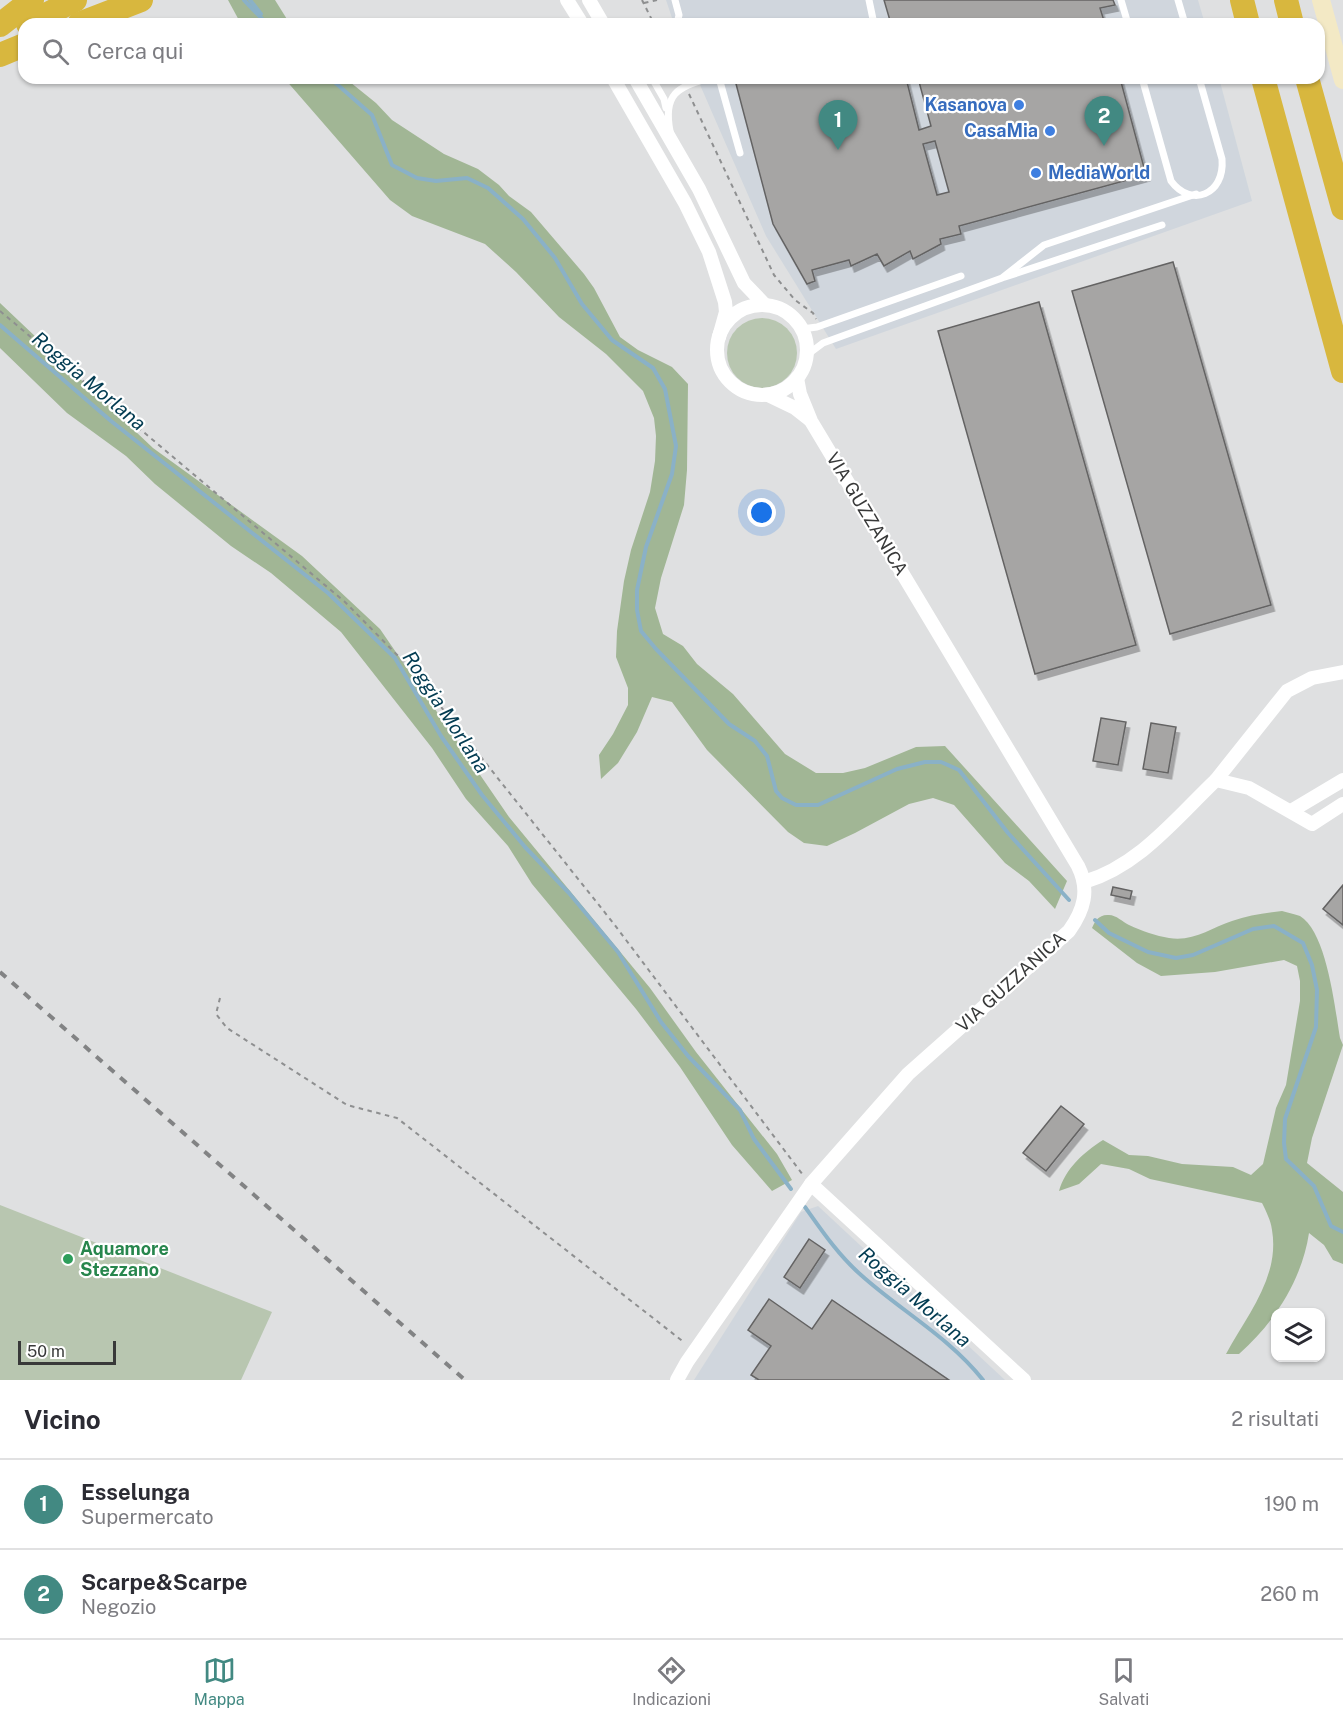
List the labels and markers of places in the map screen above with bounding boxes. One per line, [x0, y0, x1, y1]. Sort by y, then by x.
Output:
place label: Kasanova [924, 94, 1007, 115]
pin: 2 [1084, 96, 1124, 146]
marker: Kasanova [1012, 98, 1026, 112]
pin: 1 [818, 100, 858, 150]
place label: CasaMia [964, 120, 1038, 141]
marker: CasaMia [1043, 124, 1057, 138]
place label: MediaWorld [1048, 162, 1150, 183]
marker: MediaWorld [1029, 166, 1043, 180]
place label: Aquamore Stezzano [80, 1238, 169, 1280]
marker: Aquamore Stezzano [61, 1252, 75, 1266]

